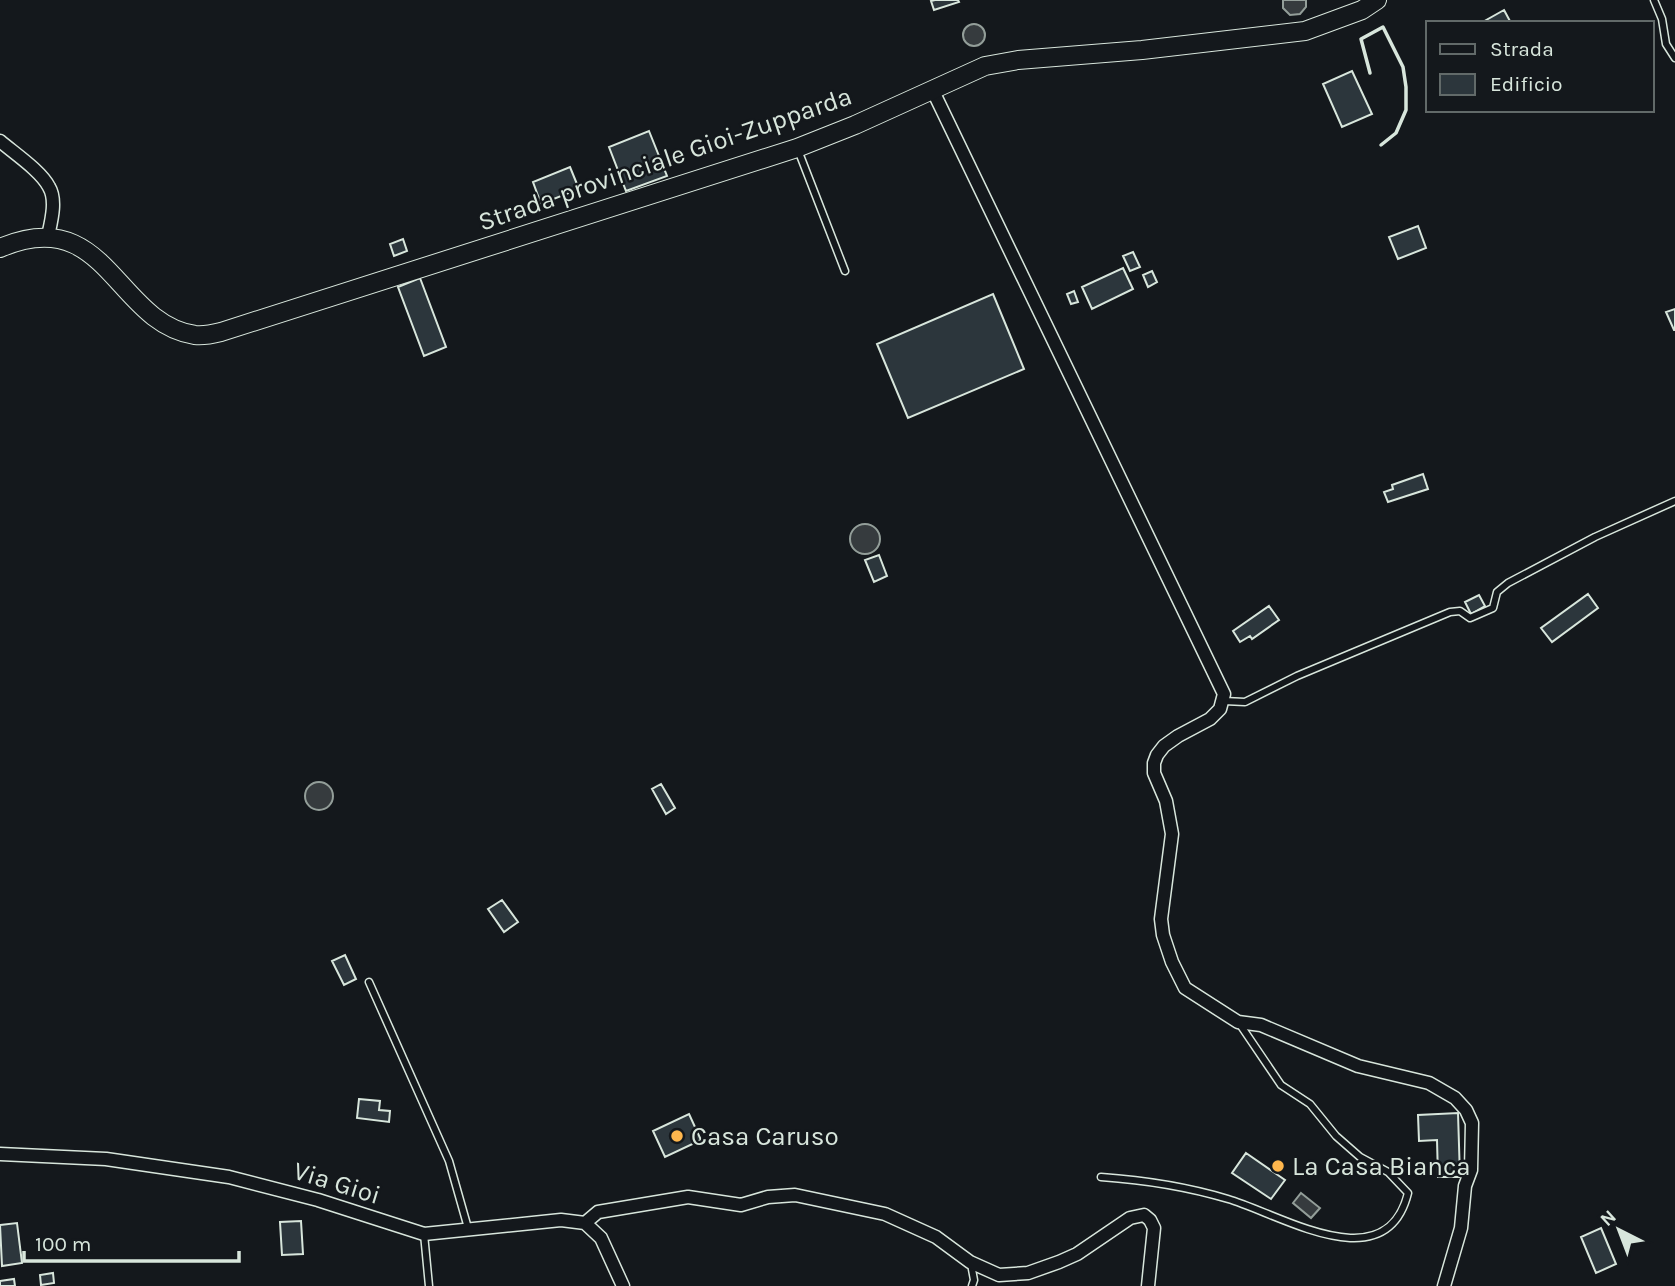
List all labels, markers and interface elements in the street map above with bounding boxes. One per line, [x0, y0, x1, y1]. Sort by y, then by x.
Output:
legend [1426, 21, 1654, 112]
text: Strada [1490, 37, 1554, 61]
text: Edificio [1490, 72, 1563, 96]
street label: Strada provinciale Gioi-Zupparda [474, 80, 856, 238]
place label: Casa Caruso [691, 1121, 839, 1152]
marker: Casa Caruso [669, 1128, 685, 1144]
place label: La Casa Bianca [1292, 1151, 1471, 1182]
street label: Via Gioi [290, 1155, 384, 1211]
marker: La Casa Bianca [1270, 1158, 1286, 1174]
north arrow [1584, 1195, 1654, 1265]
text: N [1596, 1205, 1621, 1231]
scale bar [24, 1220, 240, 1264]
text: 100 m [35, 1232, 92, 1256]

